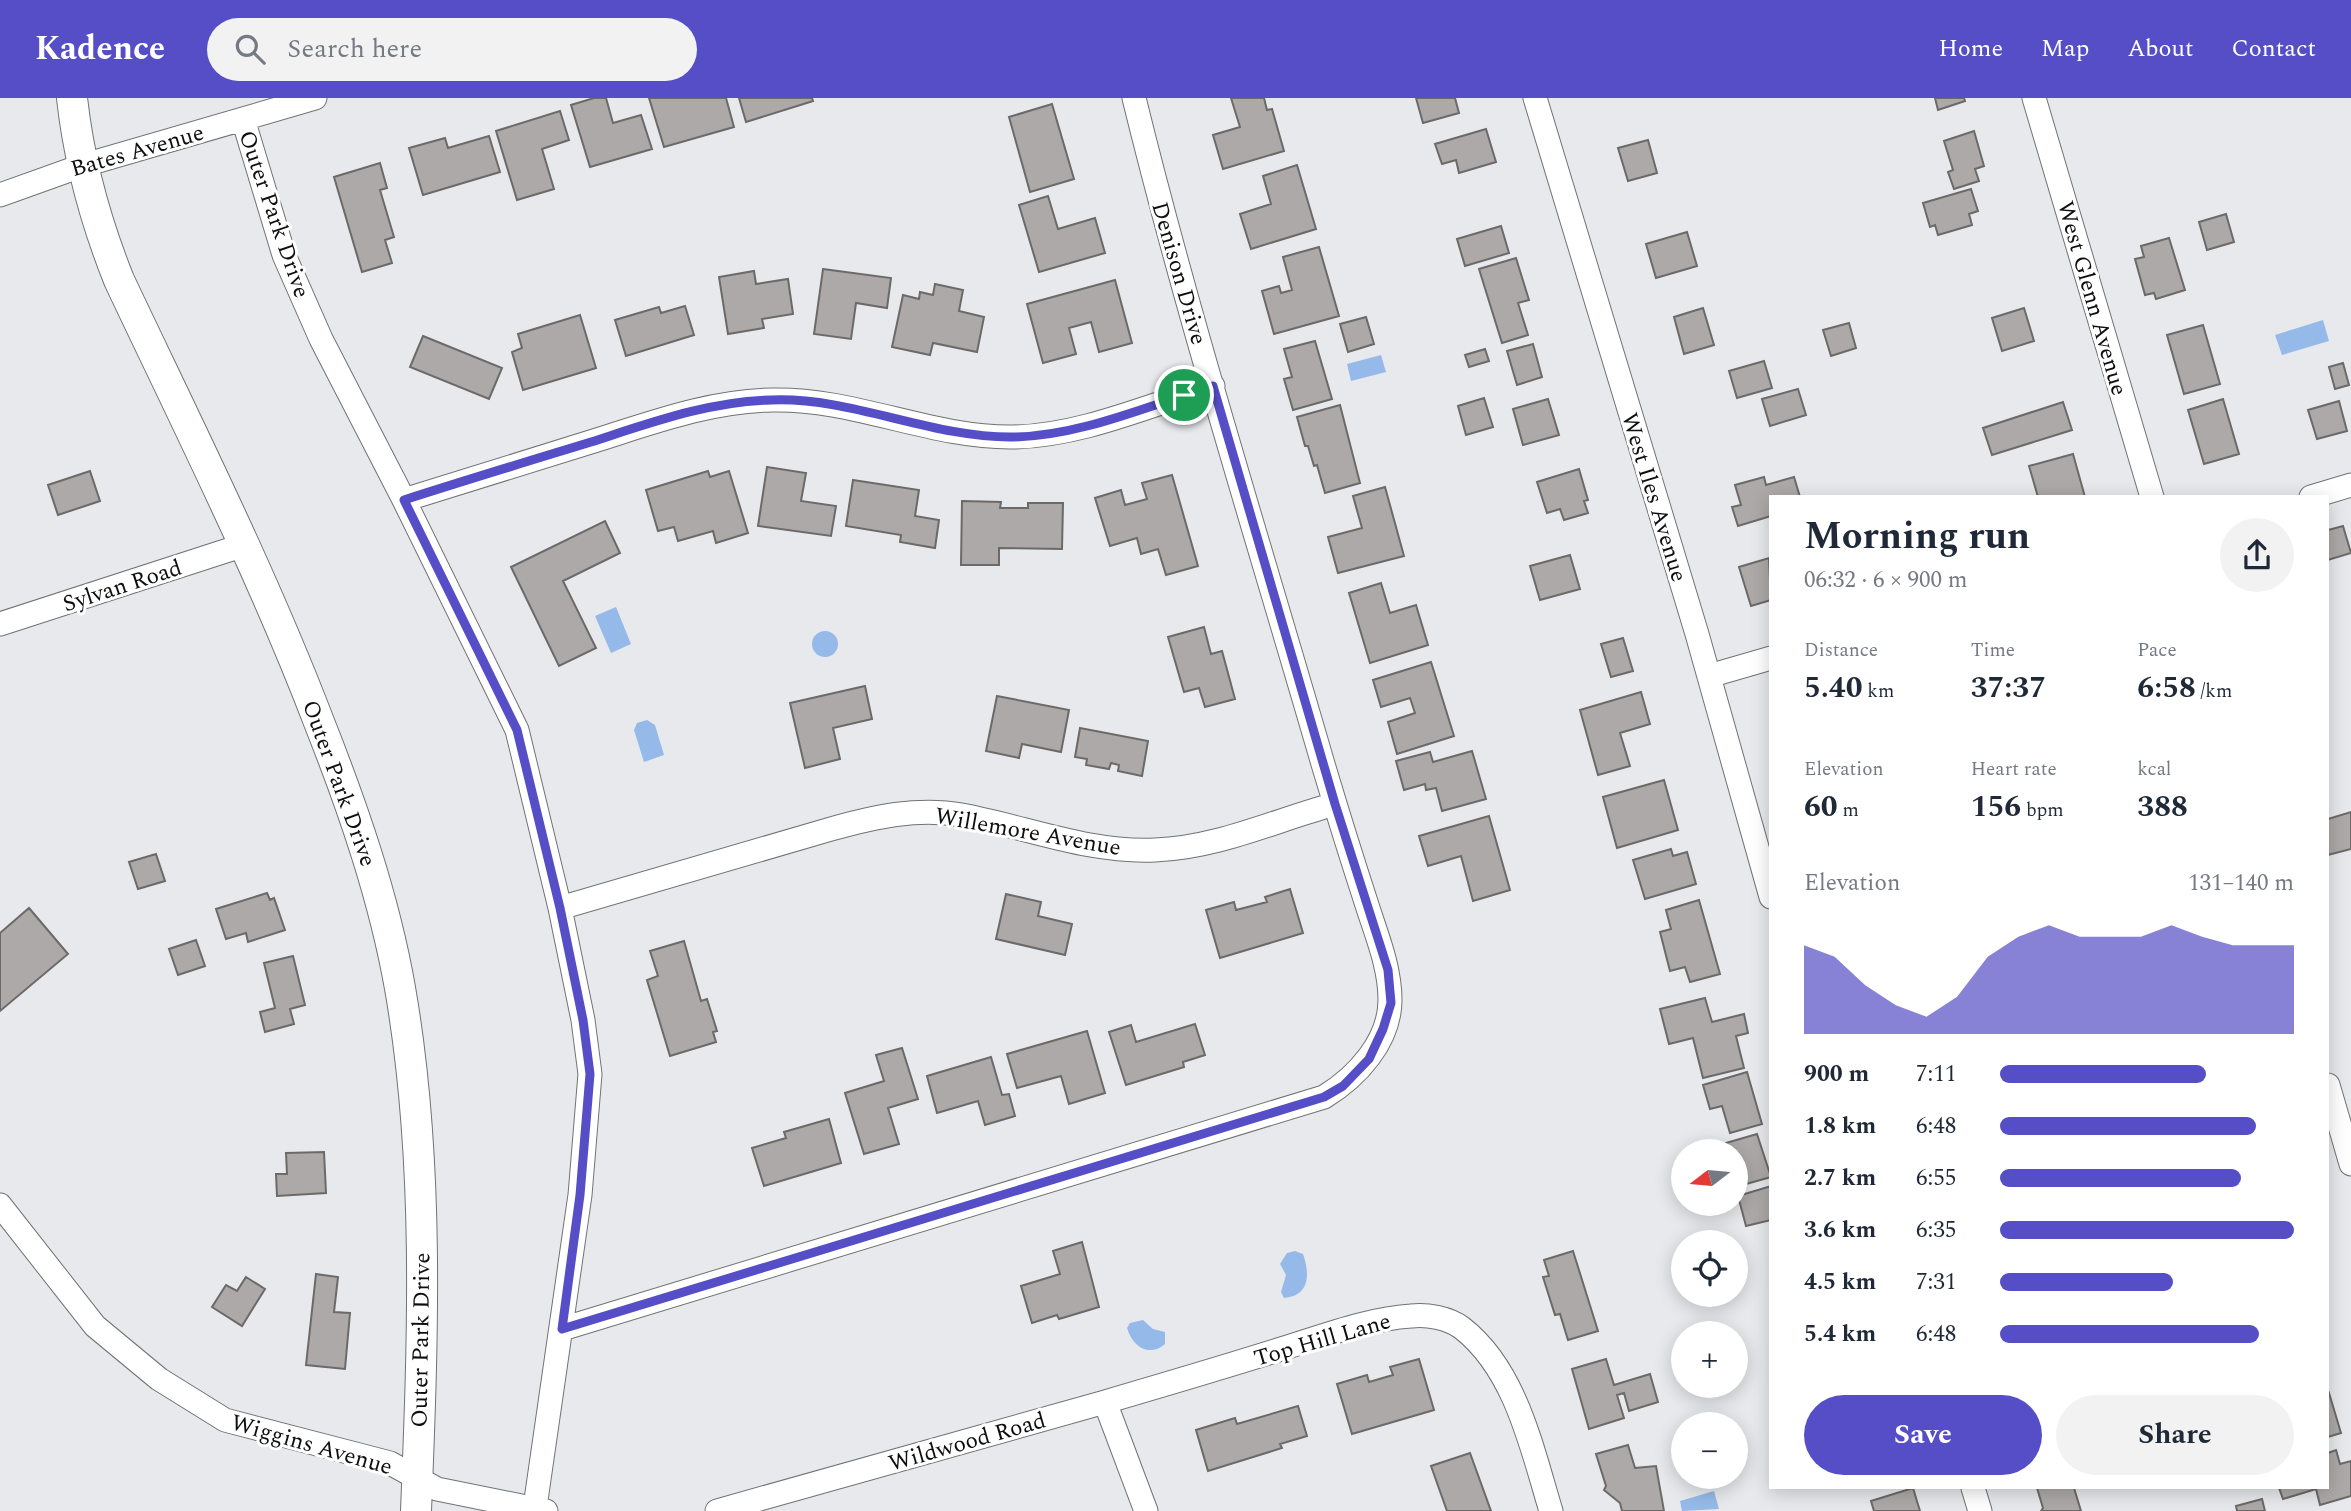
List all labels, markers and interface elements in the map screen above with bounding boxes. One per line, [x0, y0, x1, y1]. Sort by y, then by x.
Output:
search box [207, 18, 697, 81]
text: Kadence [35, 24, 165, 74]
text: Search here [287, 29, 422, 69]
icon: search [231, 30, 269, 68]
text: Home [1938, 31, 2003, 67]
text: Map [2041, 31, 2089, 67]
text: About [2127, 31, 2193, 67]
text: Contact [2231, 31, 2316, 67]
street label: Bates Avenue [67, 116, 208, 187]
street label: Outer Park Drive [229, 126, 319, 303]
street label: West Glenn Avenue [2047, 197, 2136, 400]
street label: Denison Drive [1141, 198, 1216, 349]
pin [1154, 365, 1214, 425]
icon: arrive [1165, 376, 1203, 414]
street label: West Iles Avenue [1611, 408, 1696, 586]
text: Morning run [1804, 508, 2030, 566]
button: share [2220, 518, 2294, 592]
street label: Sylvan Road [58, 551, 187, 622]
text: 06:32 · 6 × 900 m [1804, 563, 1968, 598]
text: Distance [1804, 636, 1878, 665]
text: Time [1971, 636, 2015, 665]
text: Pace [2137, 636, 2177, 665]
text: 5.40 [1804, 665, 1863, 711]
text: 37:37 [1971, 665, 2046, 711]
text: 6:58 [2137, 665, 2196, 711]
text: km [1863, 677, 1894, 706]
text: /km [2196, 677, 2232, 706]
street label: Outer Park Drive [292, 695, 385, 872]
text: Elevation [1804, 755, 1884, 784]
text: Heart rate [1971, 755, 2057, 784]
text: kcal [2137, 755, 2171, 784]
text: 60 [1804, 784, 1838, 830]
text: 156 [1971, 784, 2021, 830]
text: 388 [2137, 784, 2188, 830]
text: m [1838, 796, 1859, 825]
text: bpm [2021, 796, 2064, 825]
street label: Willemore Avenue [932, 799, 1124, 866]
text: Elevation [1804, 866, 1900, 901]
text: 131–140 m [2188, 866, 2294, 901]
text: 900 m [1804, 1057, 1869, 1092]
text: 7:11 [1916, 1057, 1956, 1092]
text: 1.8 km [1804, 1109, 1876, 1144]
text: 6:48 [1916, 1109, 1956, 1144]
north arrow [1671, 1139, 1748, 1216]
map controls [1671, 1139, 1748, 1489]
text: 2.7 km [1804, 1161, 1876, 1196]
text: 6:55 [1916, 1161, 1956, 1196]
text: 3.6 km [1804, 1213, 1876, 1248]
text: 6:35 [1916, 1213, 1956, 1248]
button: locate [1671, 1230, 1748, 1307]
street label: Outer Park Drive [402, 1252, 441, 1428]
text: 4.5 km [1804, 1265, 1876, 1300]
text: 7:31 [1916, 1265, 1956, 1300]
street label: Top Hill Lane [1250, 1304, 1395, 1377]
text: 5.4 km [1804, 1317, 1876, 1352]
text: 6:48 [1916, 1317, 1956, 1352]
button: + [1671, 1321, 1748, 1398]
button: Save [1804, 1395, 2042, 1475]
button: Share [2056, 1395, 2294, 1475]
street label: Wildwood Road [885, 1403, 1050, 1482]
street label: Wiggins Avenue [227, 1406, 396, 1485]
button: − [1671, 1412, 1748, 1489]

